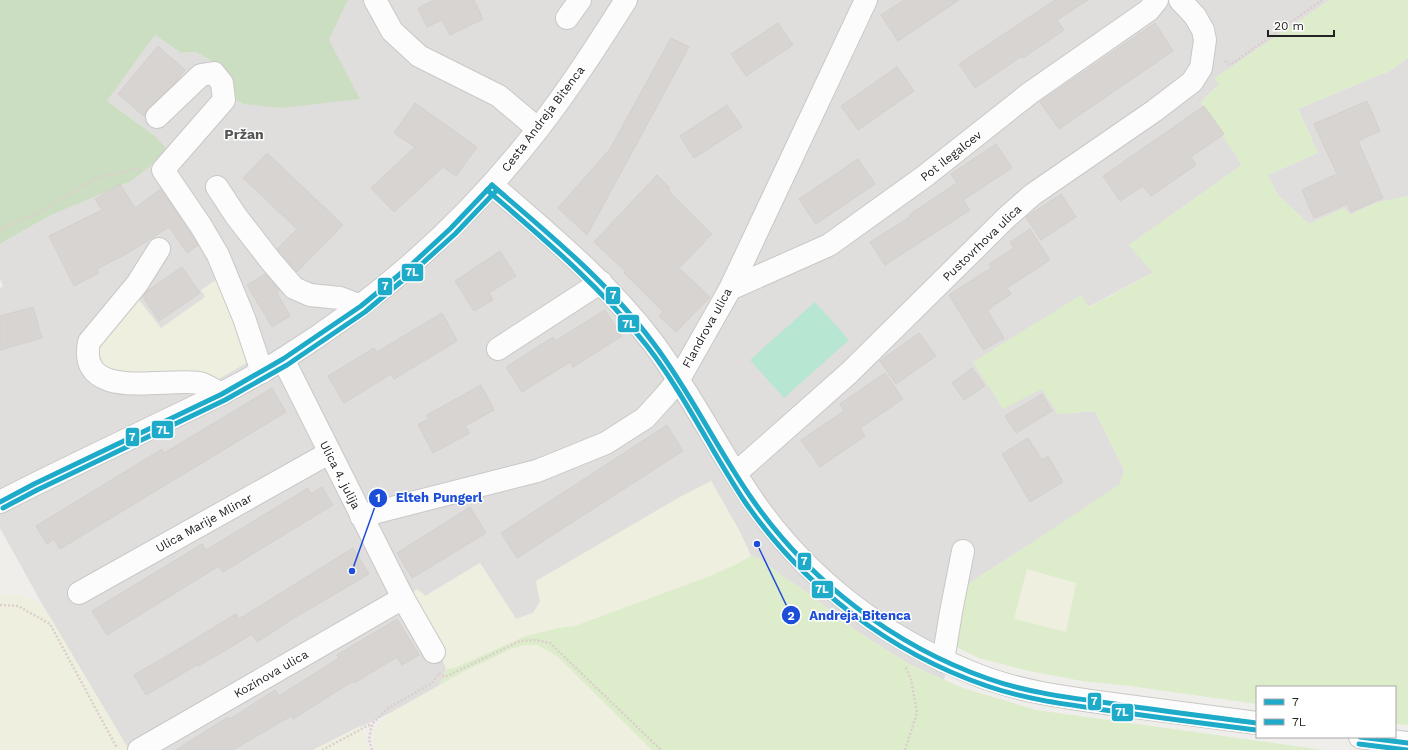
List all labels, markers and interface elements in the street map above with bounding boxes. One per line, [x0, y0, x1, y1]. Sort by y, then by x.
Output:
scale bar [1268, 12, 1334, 38]
text: 20 m [1274, 19, 1304, 33]
street label: Cesta Andreja Bitenca [499, 63, 587, 175]
district label: Pržan [224, 126, 264, 142]
street label: Pot ilegalcev [918, 127, 985, 184]
street label: Pustovrhova ulica [940, 202, 1024, 284]
line badge: 7L [401, 263, 424, 282]
text: 7L [405, 266, 419, 279]
line badge: 7 [377, 277, 393, 296]
text: 7 [382, 280, 389, 293]
street label: Flandrova ulica [679, 285, 735, 370]
line badge: 7 [605, 286, 621, 305]
text: 7 [610, 289, 617, 302]
line badge: 7L [617, 314, 640, 333]
text: 7L [622, 318, 636, 331]
line badge: 7L [151, 420, 174, 439]
text: 7L [156, 424, 170, 437]
line badge: 7 [125, 427, 140, 447]
text: 7 [129, 431, 136, 444]
street label: Ulica 4. julija [317, 439, 363, 512]
callout: Elteh Pungerl [368, 485, 490, 510]
text: Elteh Pungerl [396, 490, 483, 505]
street label: Ulica Marije Mlinar [153, 491, 255, 555]
text: 1 [375, 491, 381, 505]
line badge: 7 [797, 552, 812, 571]
text: 7 [801, 555, 808, 568]
line badge: 7L [811, 580, 834, 599]
text: 7L [815, 583, 829, 596]
callout: Andreja Bitenca [781, 603, 919, 628]
text: Andreja Bitenca [809, 608, 911, 623]
text: 2 [787, 609, 795, 623]
street label: Kozinova ulica [231, 647, 311, 701]
legend [1256, 686, 1396, 738]
line badge: 7 [1087, 692, 1102, 711]
text: 7 [1091, 695, 1098, 708]
text: 7 [1292, 695, 1299, 709]
line badge: 7L [1111, 703, 1134, 722]
text: 7L [1115, 706, 1129, 719]
text: 7L [1292, 715, 1306, 729]

